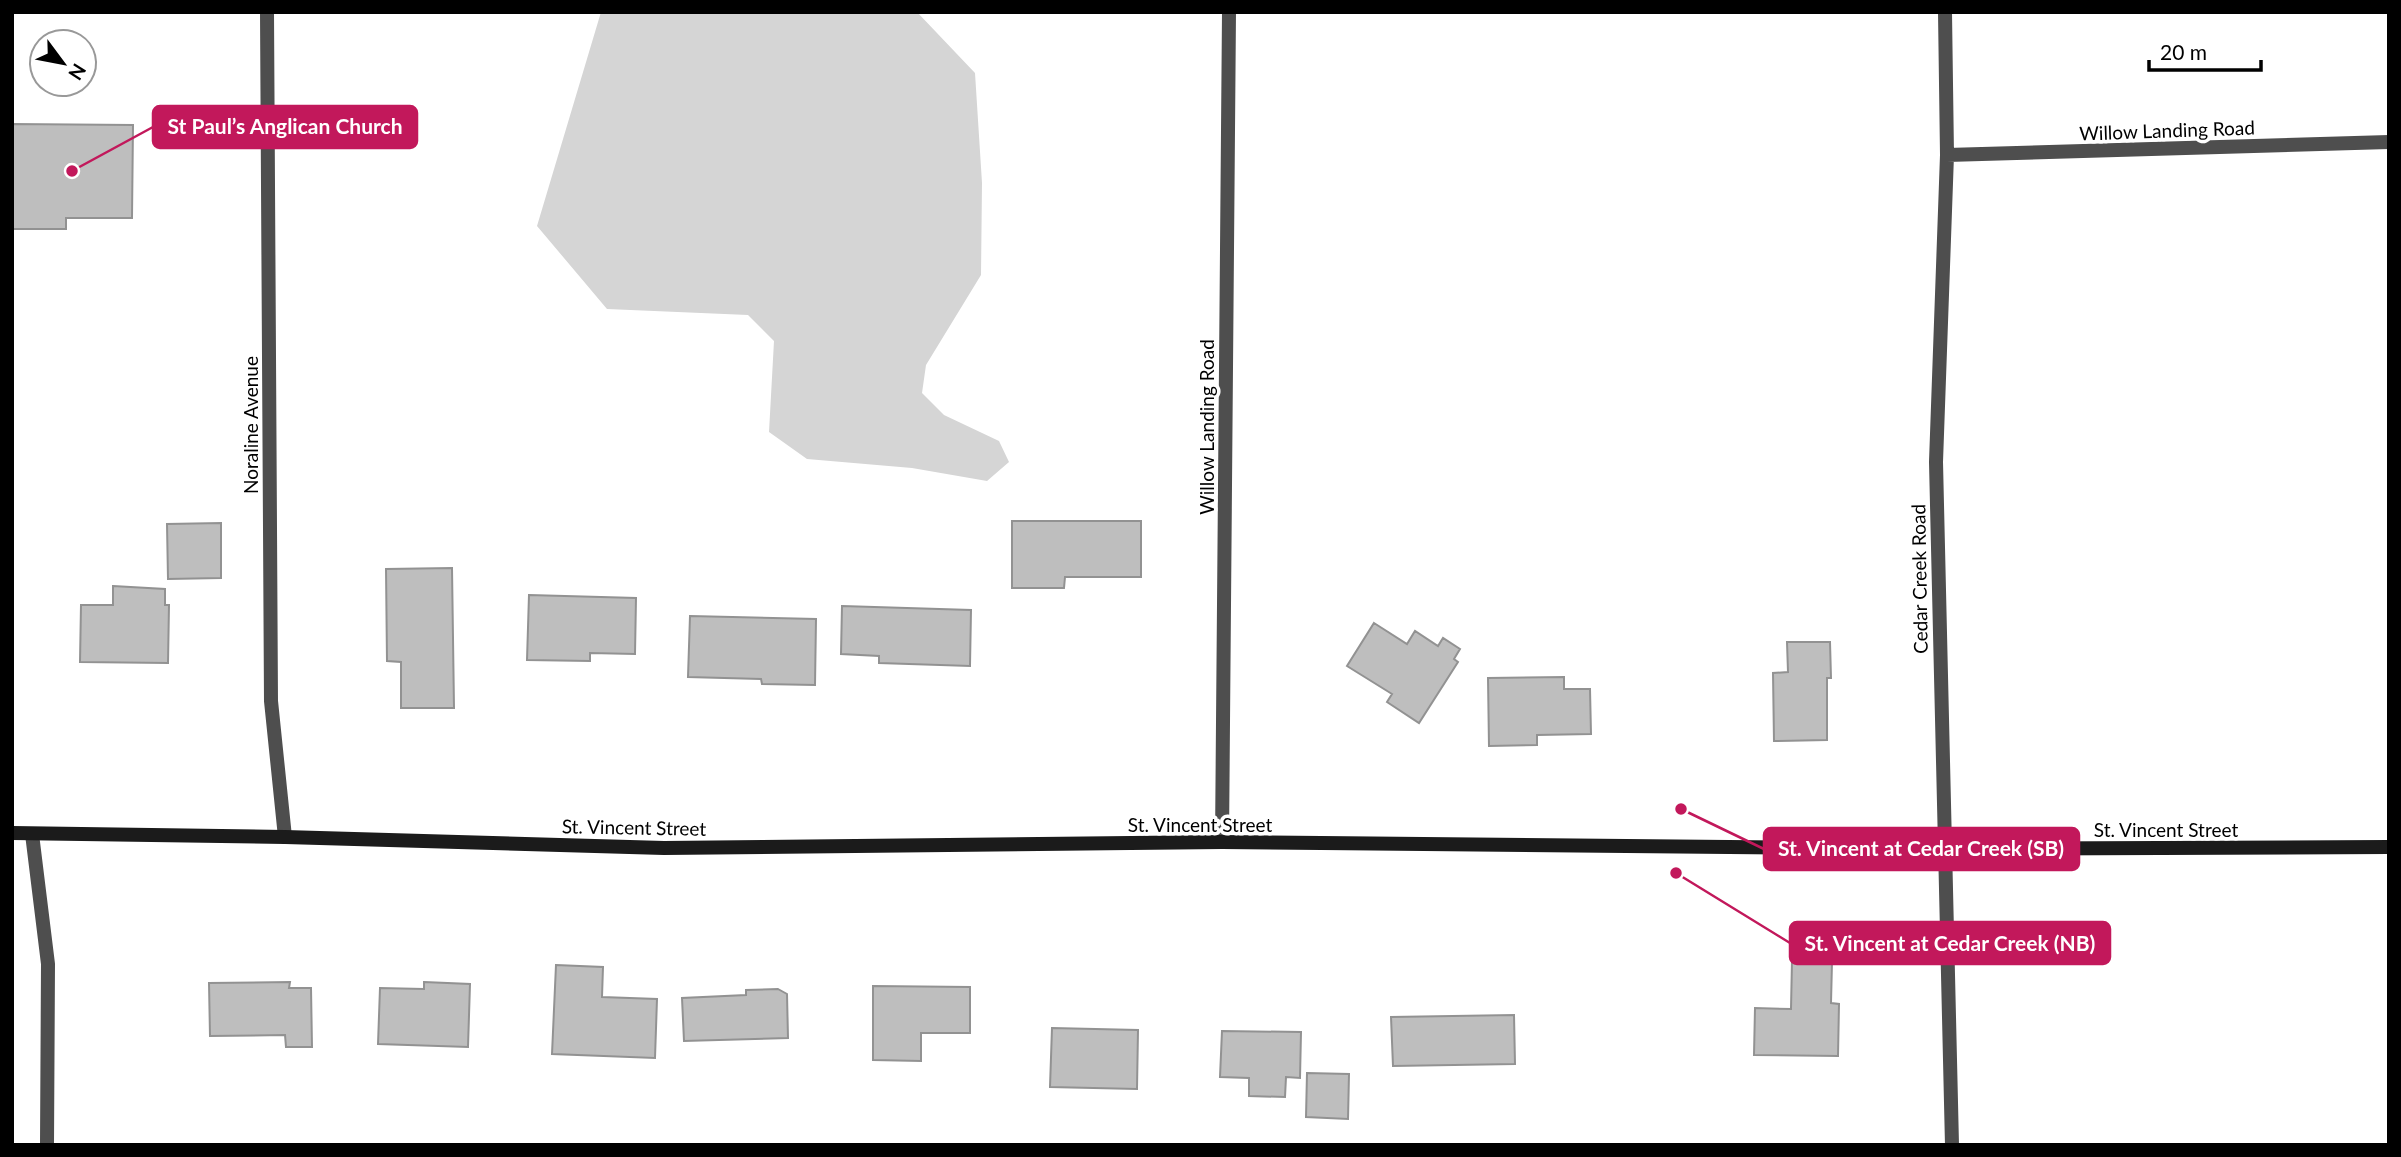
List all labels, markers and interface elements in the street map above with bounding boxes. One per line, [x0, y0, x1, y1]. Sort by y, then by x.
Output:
north arrow [28, 28, 98, 98]
scale bar [2149, 28, 2261, 72]
text: 20 m [2160, 39, 2207, 64]
text: N [64, 60, 91, 85]
callout: St Paul’s Anglican Church [153, 106, 417, 148]
text: St Paul’s Anglican Church [168, 113, 403, 138]
street label: Willow Landing Road [2079, 115, 2255, 145]
street label: Willow Landing Road [1195, 339, 1218, 515]
street label: Noraline Avenue [239, 356, 262, 494]
street label: Cedar Creek Road [1906, 504, 1932, 654]
street label: St. Vincent Street [1128, 813, 1272, 836]
street label: St. Vincent Street [562, 814, 707, 840]
street label: St. Vincent Street [2094, 818, 2238, 841]
callout: St. Vincent at Cedar Creek (SB) [1764, 828, 2079, 870]
text: St. Vincent at Cedar Creek (SB) [1778, 835, 2064, 860]
callout: St. Vincent at Cedar Creek (NB) [1790, 922, 2110, 964]
text: St. Vincent at Cedar Creek (NB) [1805, 930, 2095, 955]

